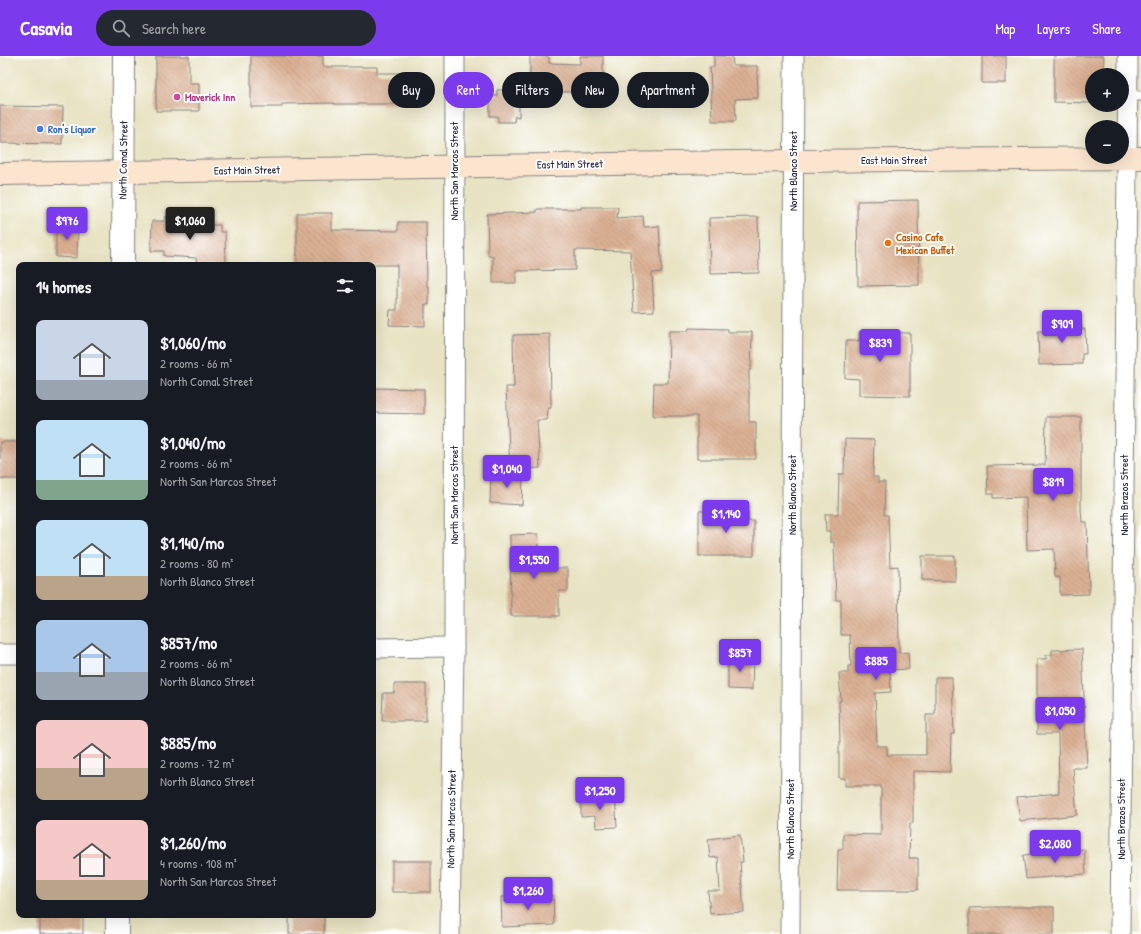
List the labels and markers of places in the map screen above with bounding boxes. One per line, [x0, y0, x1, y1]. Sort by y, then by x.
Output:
place label: Maverick Inn [185, 90, 235, 104]
marker: Maverick Inn [172, 92, 182, 102]
place label: Ron's Liquor [48, 122, 96, 137]
marker: Ron's Liquor [35, 124, 45, 134]
pin: $976 [43, 207, 91, 241]
pin: $1,060 [157, 207, 223, 241]
place label: Casino Cafe Mexican Buffet [896, 230, 956, 257]
marker: Casino Cafe Mexican Buffet [883, 238, 893, 248]
pin: $909 [1038, 310, 1086, 344]
pin: $839 [856, 329, 904, 363]
pin: $1,040 [474, 455, 540, 489]
pin: $819 [1029, 468, 1077, 502]
pin: $1,140 [693, 500, 759, 534]
pin: $1,550 [501, 546, 567, 580]
pin: $857 [716, 639, 764, 673]
pin: $885 [852, 647, 900, 681]
pin: $1,050 [1027, 697, 1093, 731]
pin: $1,250 [567, 777, 633, 811]
pin: $2,080 [1022, 830, 1088, 864]
pin: $1,260 [495, 877, 561, 911]

